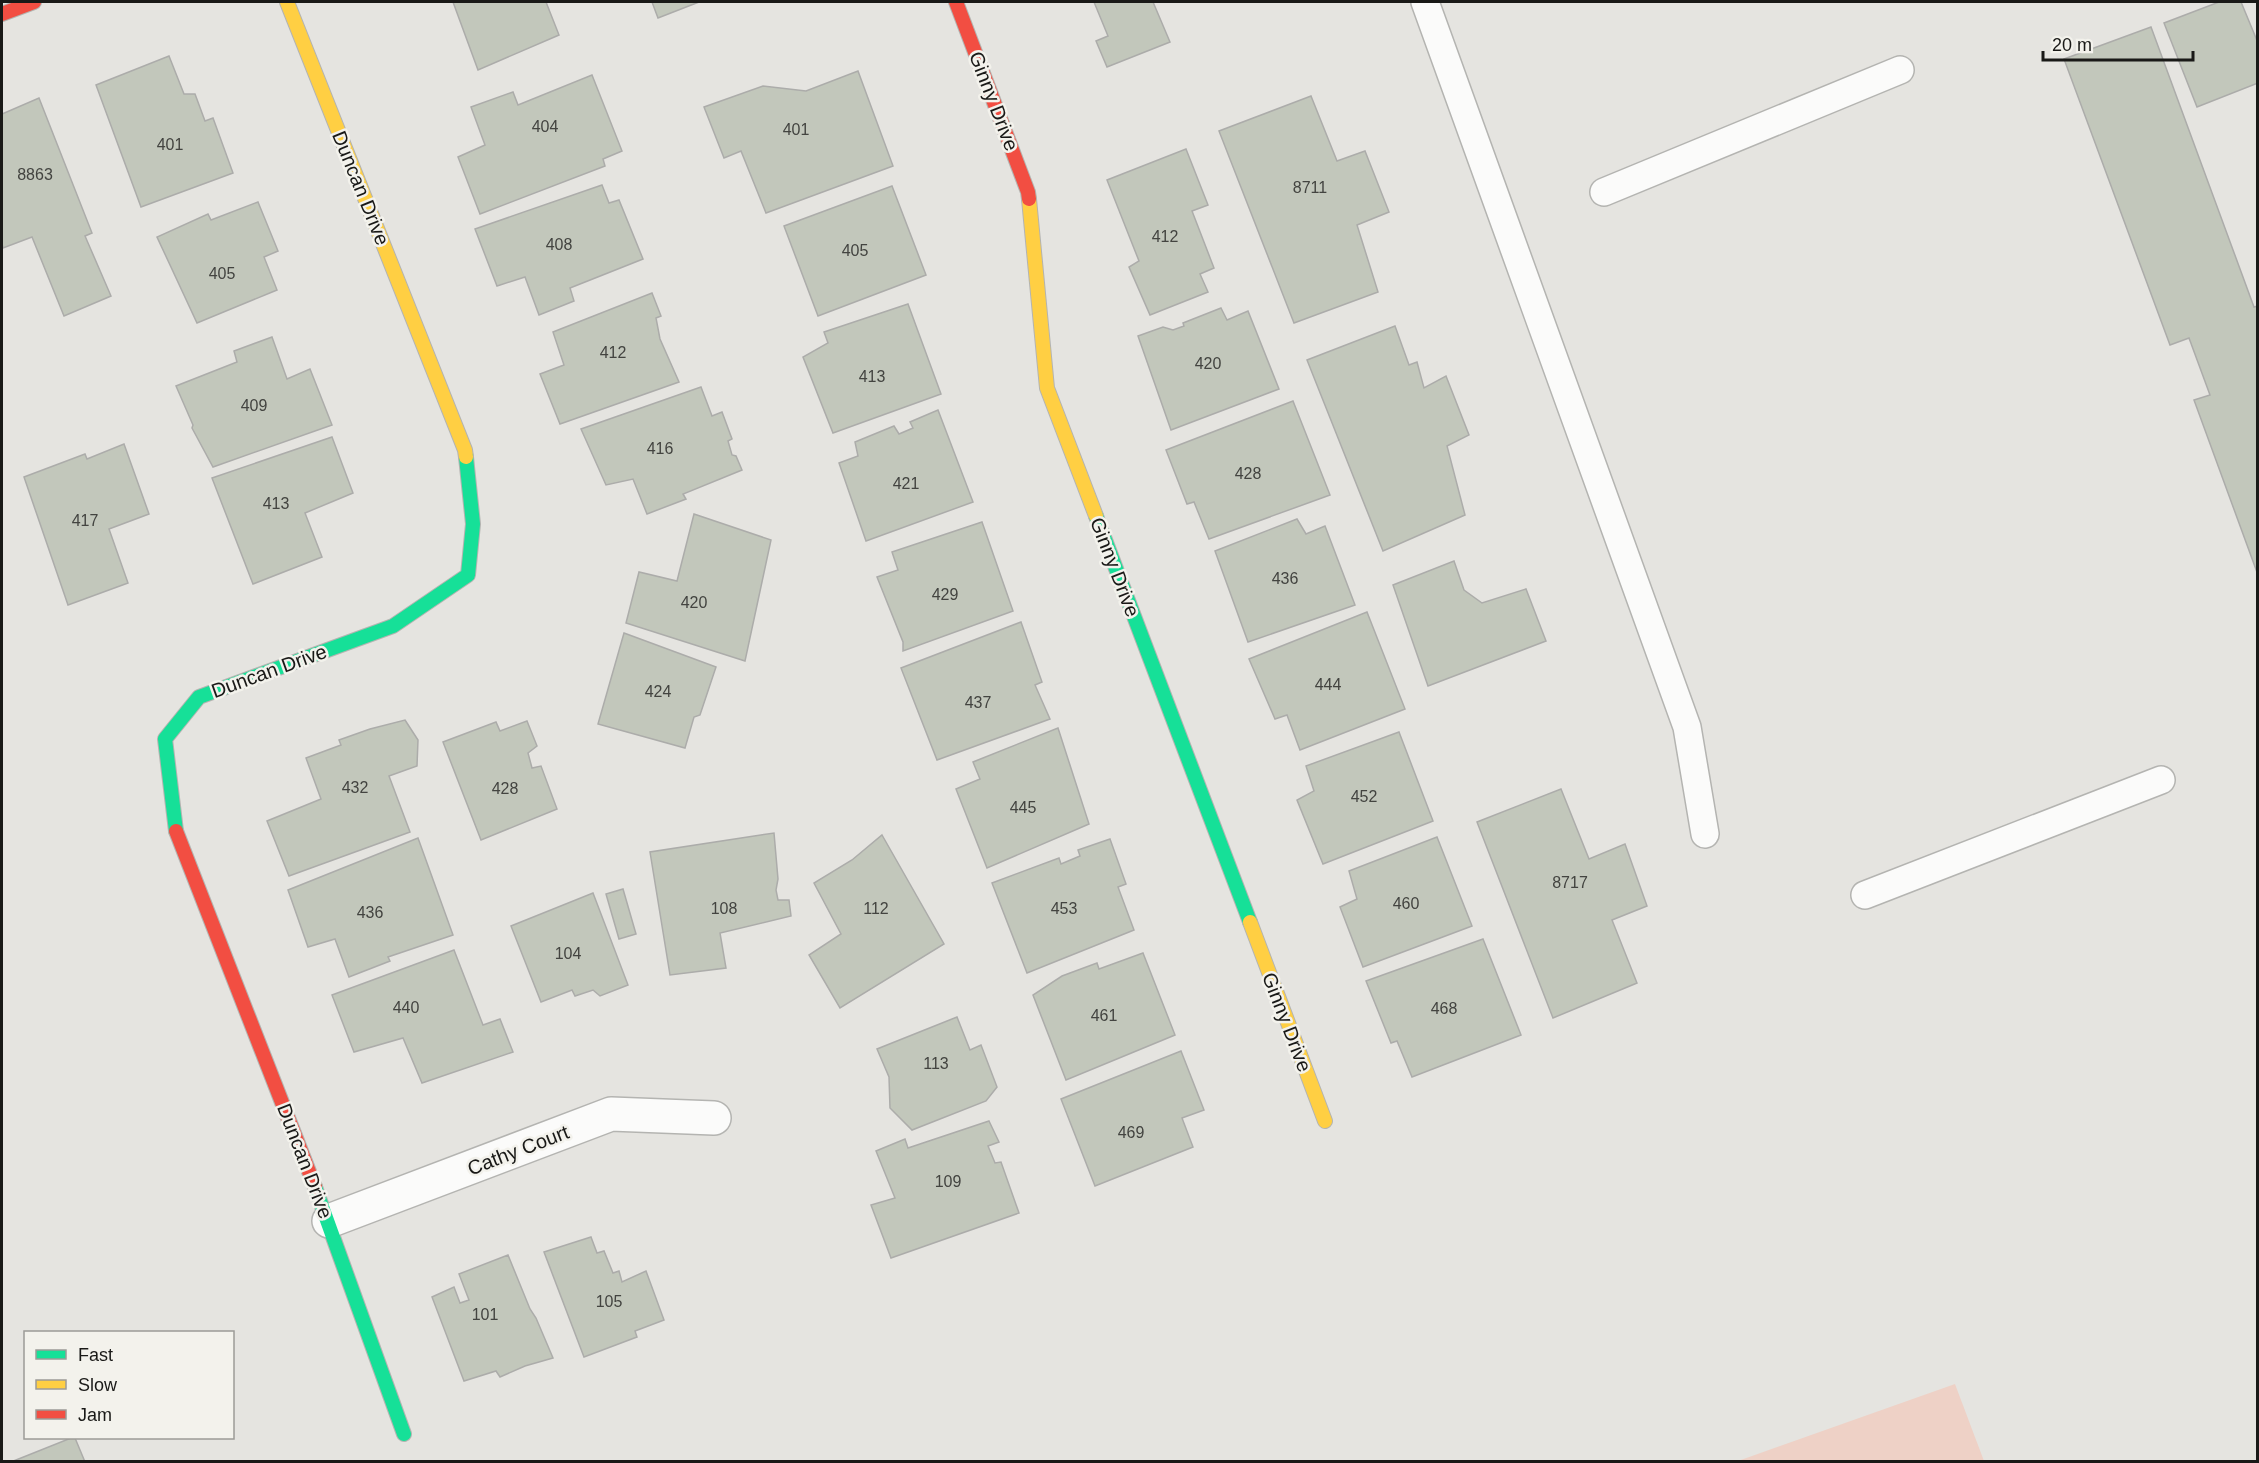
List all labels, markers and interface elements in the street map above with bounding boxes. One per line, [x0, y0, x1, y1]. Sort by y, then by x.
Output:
scale bar [2043, 24, 2193, 62]
text: 20 m [2052, 35, 2092, 55]
street label: Ginny Drive [965, 48, 1023, 154]
house number: 404 [532, 118, 558, 135]
house number: 401 [783, 121, 809, 138]
street label: Duncan Drive [328, 128, 394, 248]
house number: 401 [157, 136, 183, 153]
house number: 8863 [17, 166, 53, 183]
house number: 8711 [1293, 179, 1327, 196]
house number: 412 [1152, 228, 1178, 245]
house number: 408 [546, 236, 572, 253]
house number: 405 [842, 242, 868, 259]
house number: 405 [209, 265, 235, 282]
house number: 412 [600, 344, 626, 361]
house number: 420 [1195, 355, 1221, 372]
house number: 413 [859, 368, 885, 385]
house number: 409 [241, 397, 267, 414]
house number: 416 [647, 440, 673, 457]
house number: 428 [1235, 465, 1261, 482]
house number: 421 [893, 475, 919, 492]
house number: 413 [263, 495, 289, 512]
house number: 417 [72, 512, 98, 529]
street label: Ginny Drive [1086, 514, 1144, 620]
house number: 436 [1272, 570, 1298, 587]
house number: 429 [932, 586, 958, 603]
house number: 420 [681, 594, 707, 611]
street label: Duncan Drive [208, 640, 330, 702]
house number: 444 [1315, 676, 1341, 693]
house number: 424 [645, 683, 671, 700]
house number: 437 [965, 694, 991, 711]
house number: 432 [342, 779, 368, 796]
house number: 428 [492, 780, 518, 797]
house number: 452 [1351, 788, 1377, 805]
house number: 445 [1010, 799, 1036, 816]
house number: 8717 [1552, 874, 1588, 891]
house number: 460 [1393, 895, 1419, 912]
house number: 108 [711, 900, 737, 917]
house number: 112 [863, 900, 889, 917]
house number: 453 [1051, 900, 1077, 917]
house number: 436 [357, 904, 383, 921]
house number: 104 [555, 945, 581, 962]
street label: Ginny Drive [1258, 969, 1316, 1075]
house number: 440 [393, 999, 419, 1016]
house number: 468 [1431, 1000, 1457, 1017]
house number: 461 [1091, 1007, 1117, 1024]
house number: 113 [923, 1055, 949, 1072]
street label: Duncan Drive [273, 1100, 337, 1222]
street label: Cathy Court [464, 1120, 572, 1179]
house number: 469 [1118, 1124, 1144, 1141]
house number: 109 [935, 1173, 961, 1190]
house number: 105 [596, 1293, 622, 1310]
house number: 101 [472, 1306, 498, 1323]
legend [24, 1331, 234, 1439]
text: Fast [78, 1345, 113, 1365]
text: Slow [78, 1375, 118, 1395]
text: Jam [78, 1405, 112, 1425]

